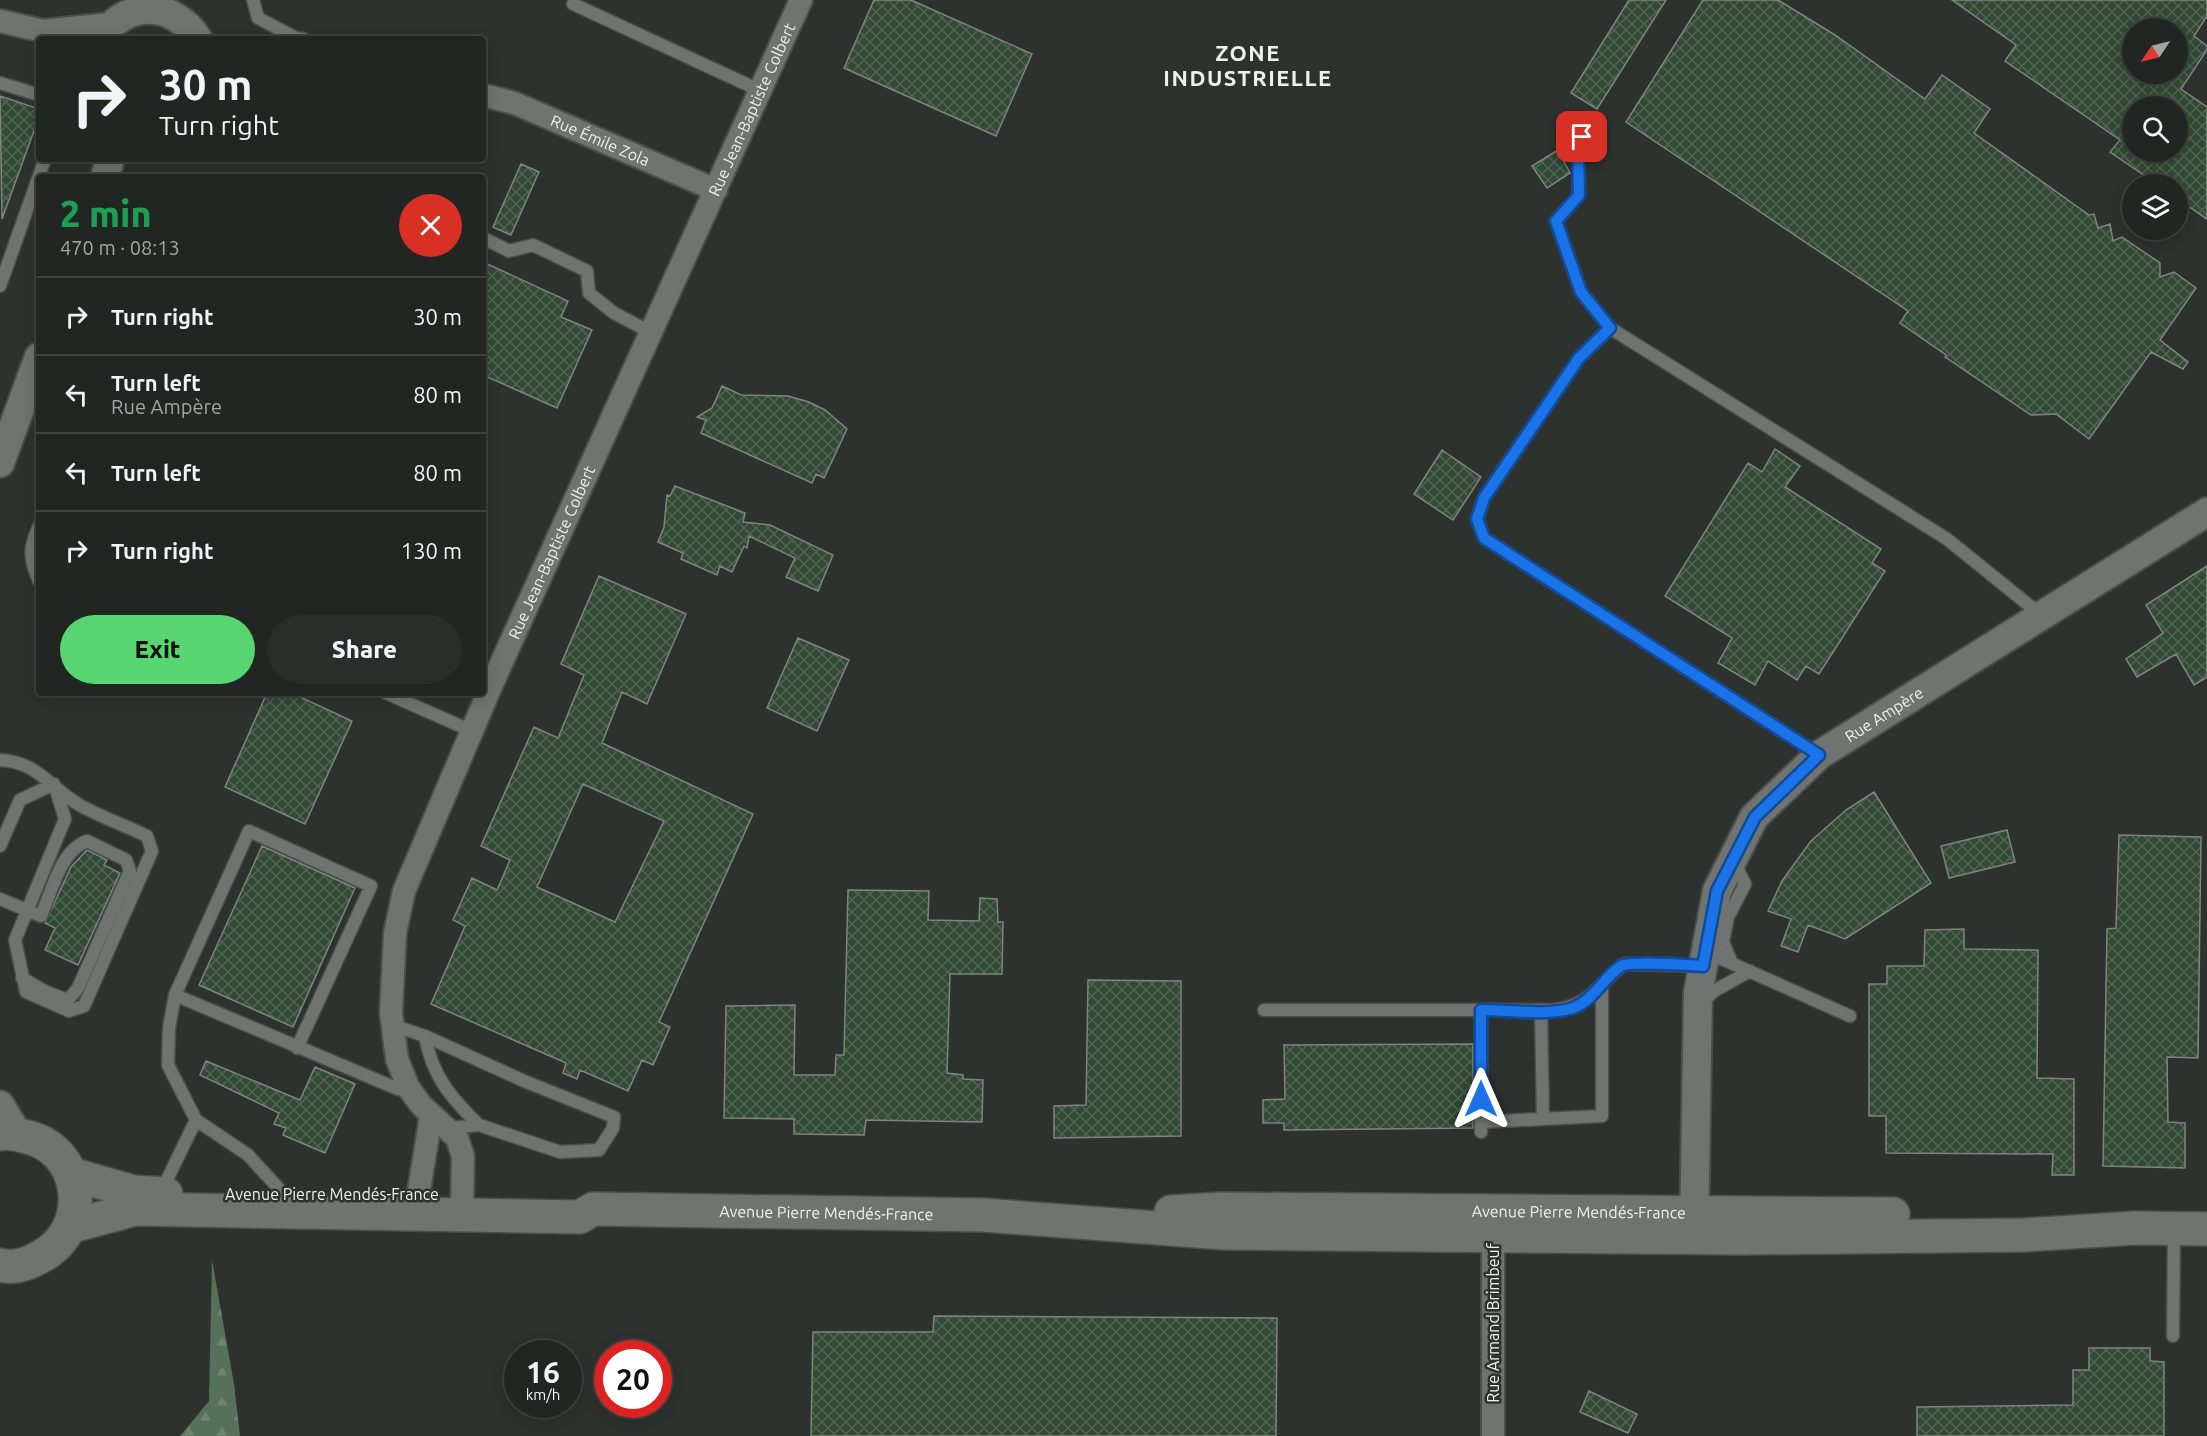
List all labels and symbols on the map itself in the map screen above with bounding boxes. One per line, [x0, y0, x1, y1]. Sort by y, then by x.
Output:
north arrow [2122, 18, 2188, 84]
street label: Rue Jean-Baptiste Colbert [705, 19, 799, 199]
district label: ZONE INDUSTRIELLE [1163, 40, 1333, 90]
street label: Rue Émile Zola [548, 111, 652, 169]
pin [1556, 111, 1607, 162]
street label: Rue Jean-Baptiste Colbert [505, 462, 599, 642]
street label: Rue Ampère [1841, 683, 1926, 746]
position arrow [1449, 1067, 1513, 1131]
street label: Avenue Pierre Mendés-France [225, 1185, 439, 1203]
street label: Avenue Pierre Mendés-France [719, 1202, 934, 1223]
street label: Avenue Pierre Mendés-France [1472, 1202, 1686, 1221]
street label: Rue Armand Brimbeuf [1484, 1242, 1502, 1403]
speed limit sign: 20 [594, 1340, 672, 1418]

